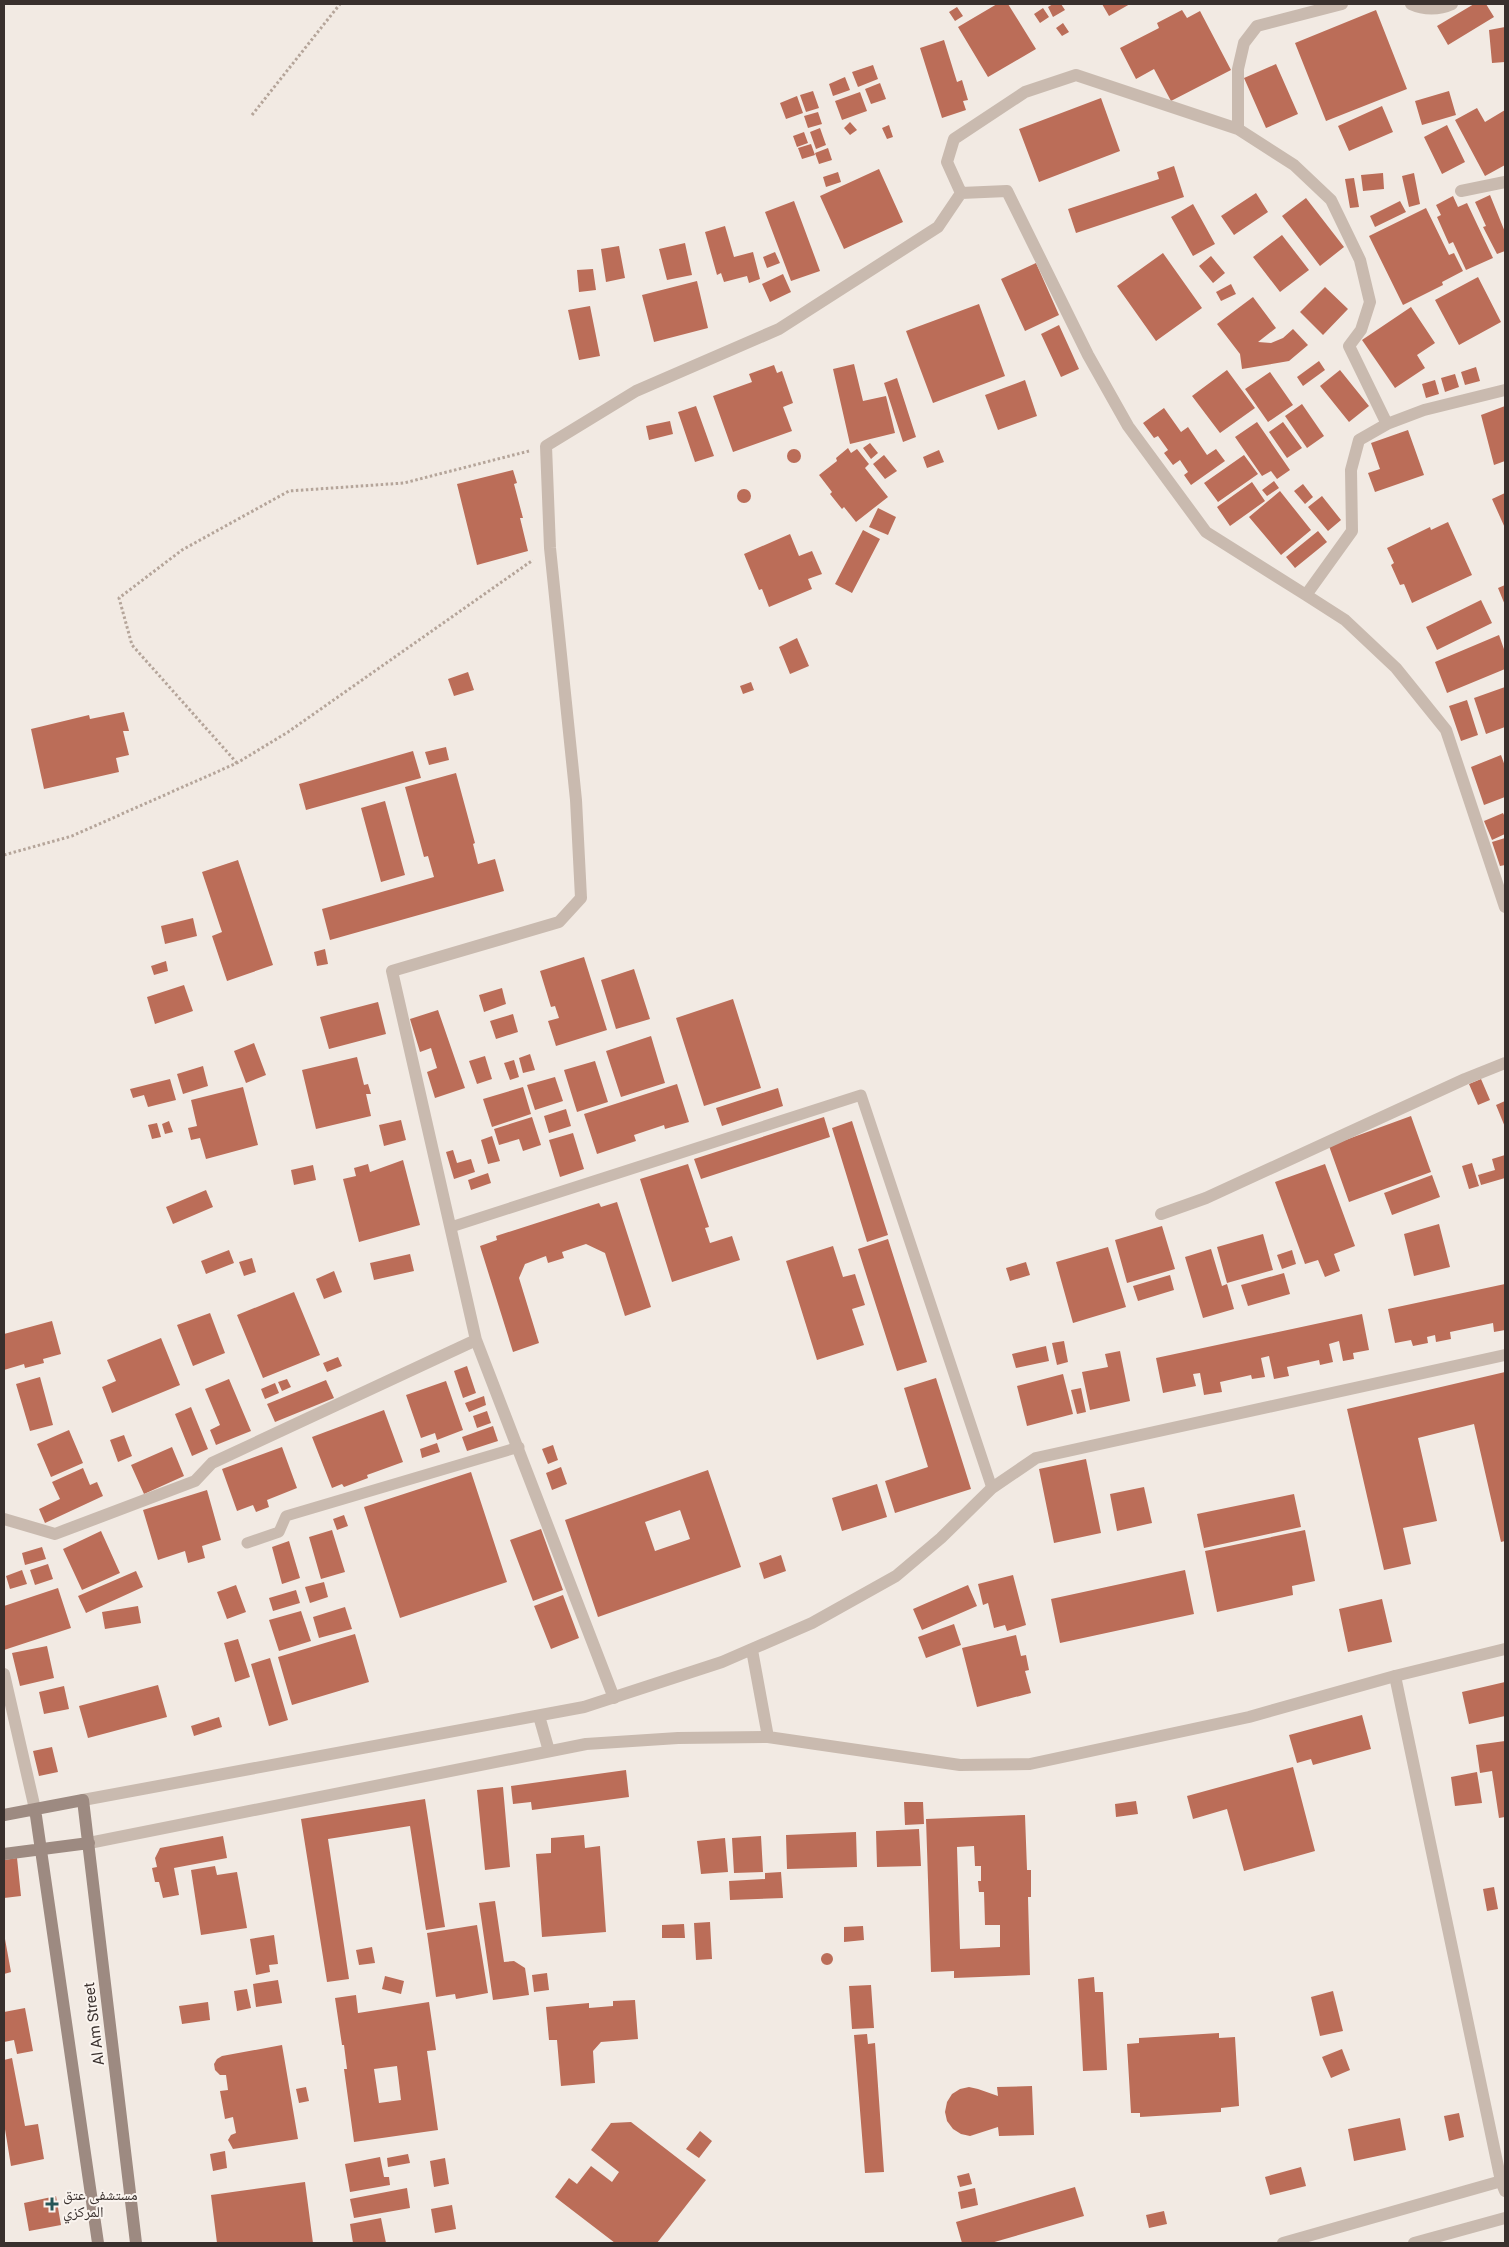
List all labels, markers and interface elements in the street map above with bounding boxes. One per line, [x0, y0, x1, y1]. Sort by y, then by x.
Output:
street label: Al Am Street [80, 1981, 108, 2066]
place label: مستشفى عتق المركزي [63, 2186, 138, 2224]
marker: مستشفى عتق المركزي [45, 2197, 59, 2211]

